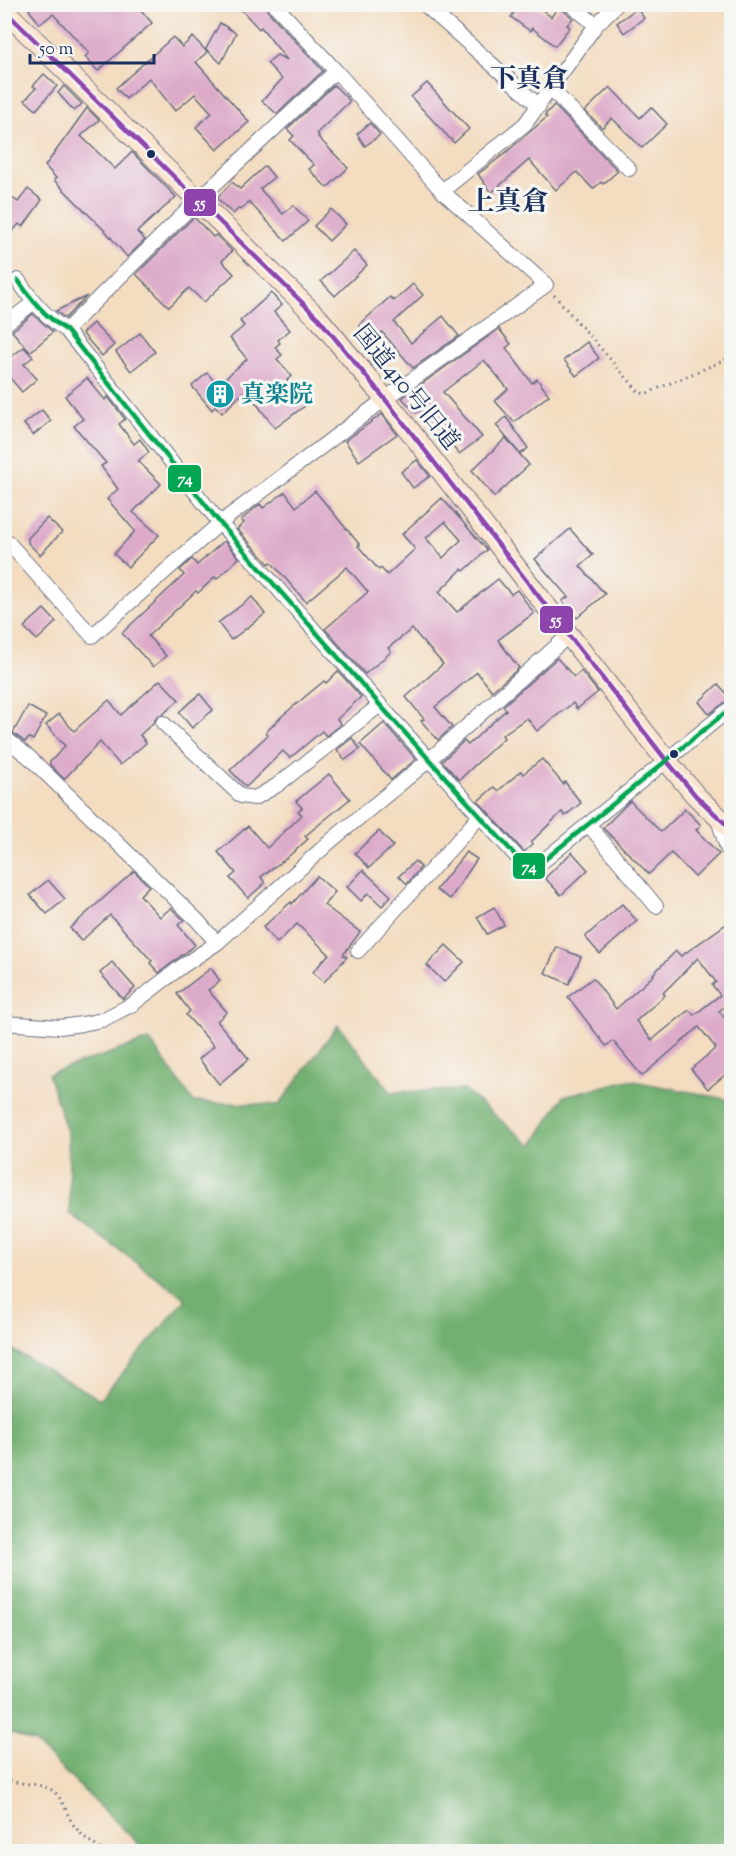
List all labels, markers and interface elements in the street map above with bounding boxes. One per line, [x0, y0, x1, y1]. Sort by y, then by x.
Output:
scale bar [30, 27, 154, 65]
text: 50 m [38, 37, 74, 63]
district label: 下真倉 [490, 62, 568, 99]
unlabelled marker [145, 148, 157, 160]
district label: 上真倉 [468, 184, 549, 223]
line badge: 55 [183, 188, 217, 217]
text: 55 [192, 193, 206, 216]
street label: 国道410号旧道 [344, 318, 467, 458]
building icon: 真楽院 [204, 378, 236, 410]
place label: 真楽院 [241, 379, 313, 413]
line badge: 74 [167, 464, 202, 493]
text: 74 [178, 469, 193, 492]
line badge: 55 [539, 605, 574, 634]
text: 55 [548, 610, 562, 633]
unlabelled marker [668, 748, 680, 760]
line badge: 74 [512, 852, 546, 880]
text: 74 [522, 857, 537, 880]

